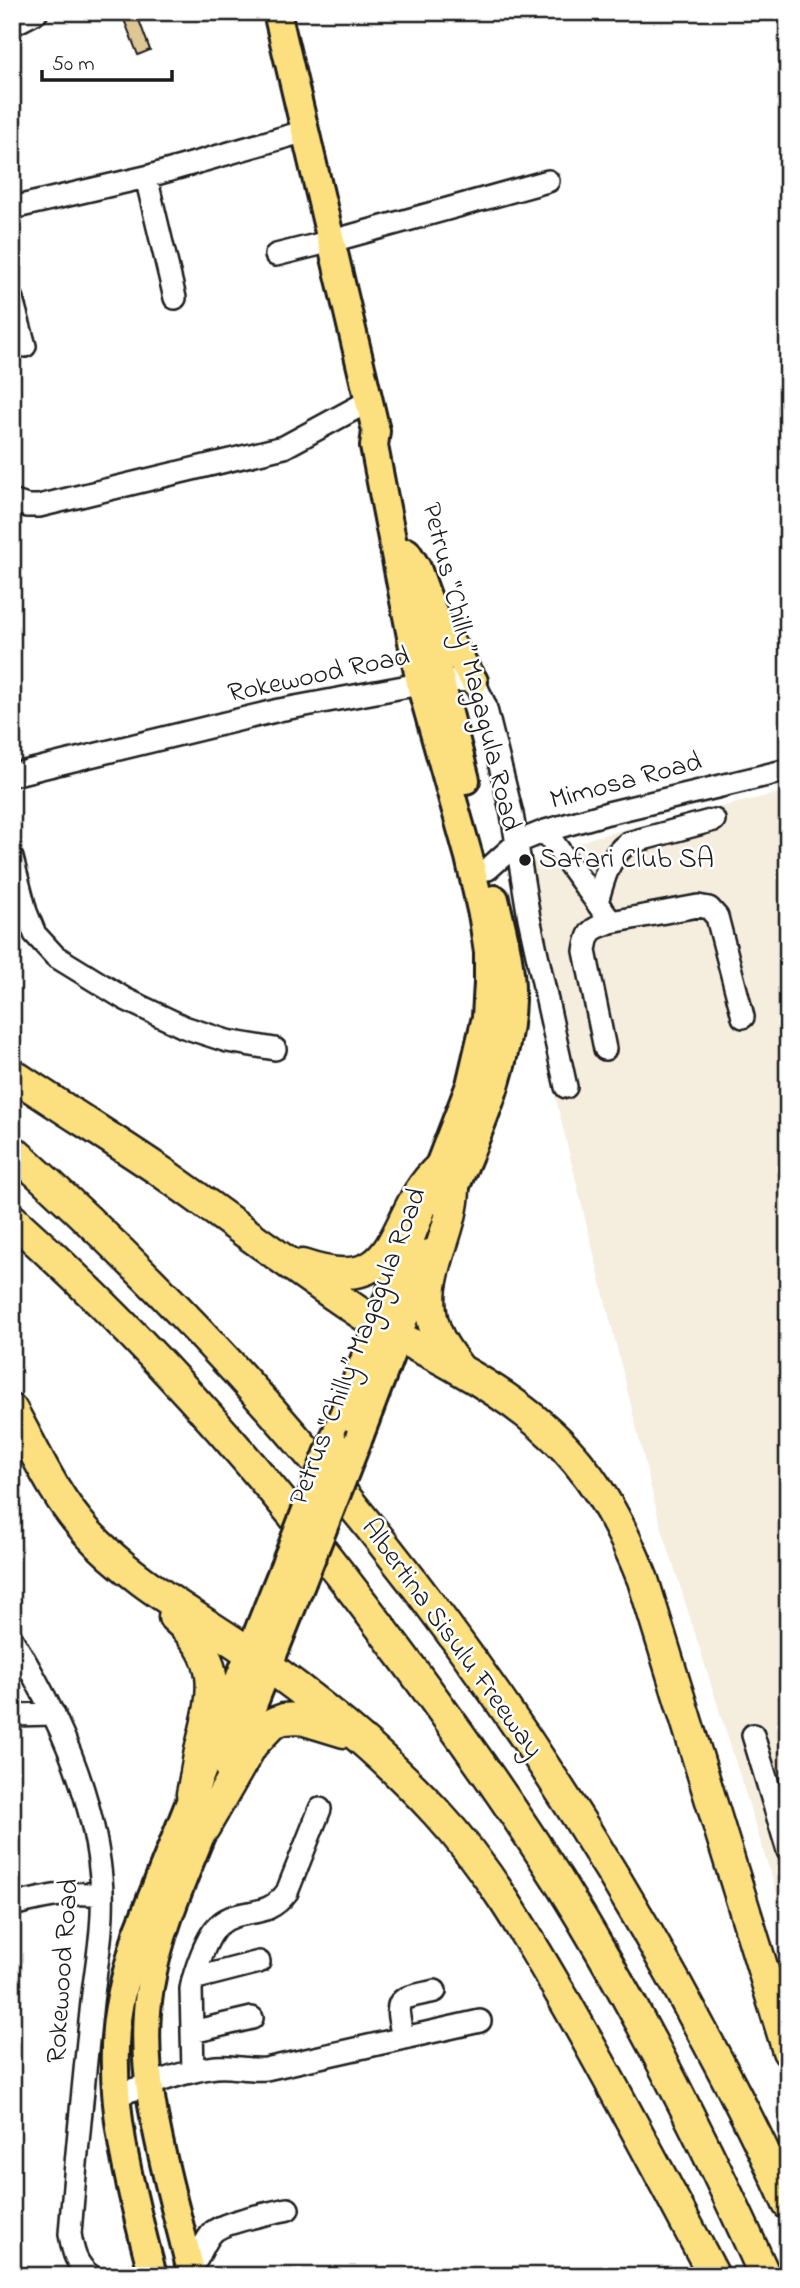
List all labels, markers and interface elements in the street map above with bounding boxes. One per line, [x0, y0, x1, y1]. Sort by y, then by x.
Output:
scale bar [42, 38, 172, 82]
text: 50 m [52, 50, 95, 80]
street label: Petrus “Chilly” Magagula Road [409, 498, 531, 836]
street label: Rokewood Road [224, 637, 414, 715]
street label: Mimosa Road [546, 742, 707, 822]
place label: Safari Club SA [539, 840, 714, 881]
marker: Safari Club SA [517, 852, 533, 868]
street label: Petrus “Chilly” Magagula Road [279, 1182, 439, 1512]
street label: Albertina Sisulu Freeway [350, 1510, 552, 1768]
street label: Rokewood Road [37, 1877, 91, 2065]

